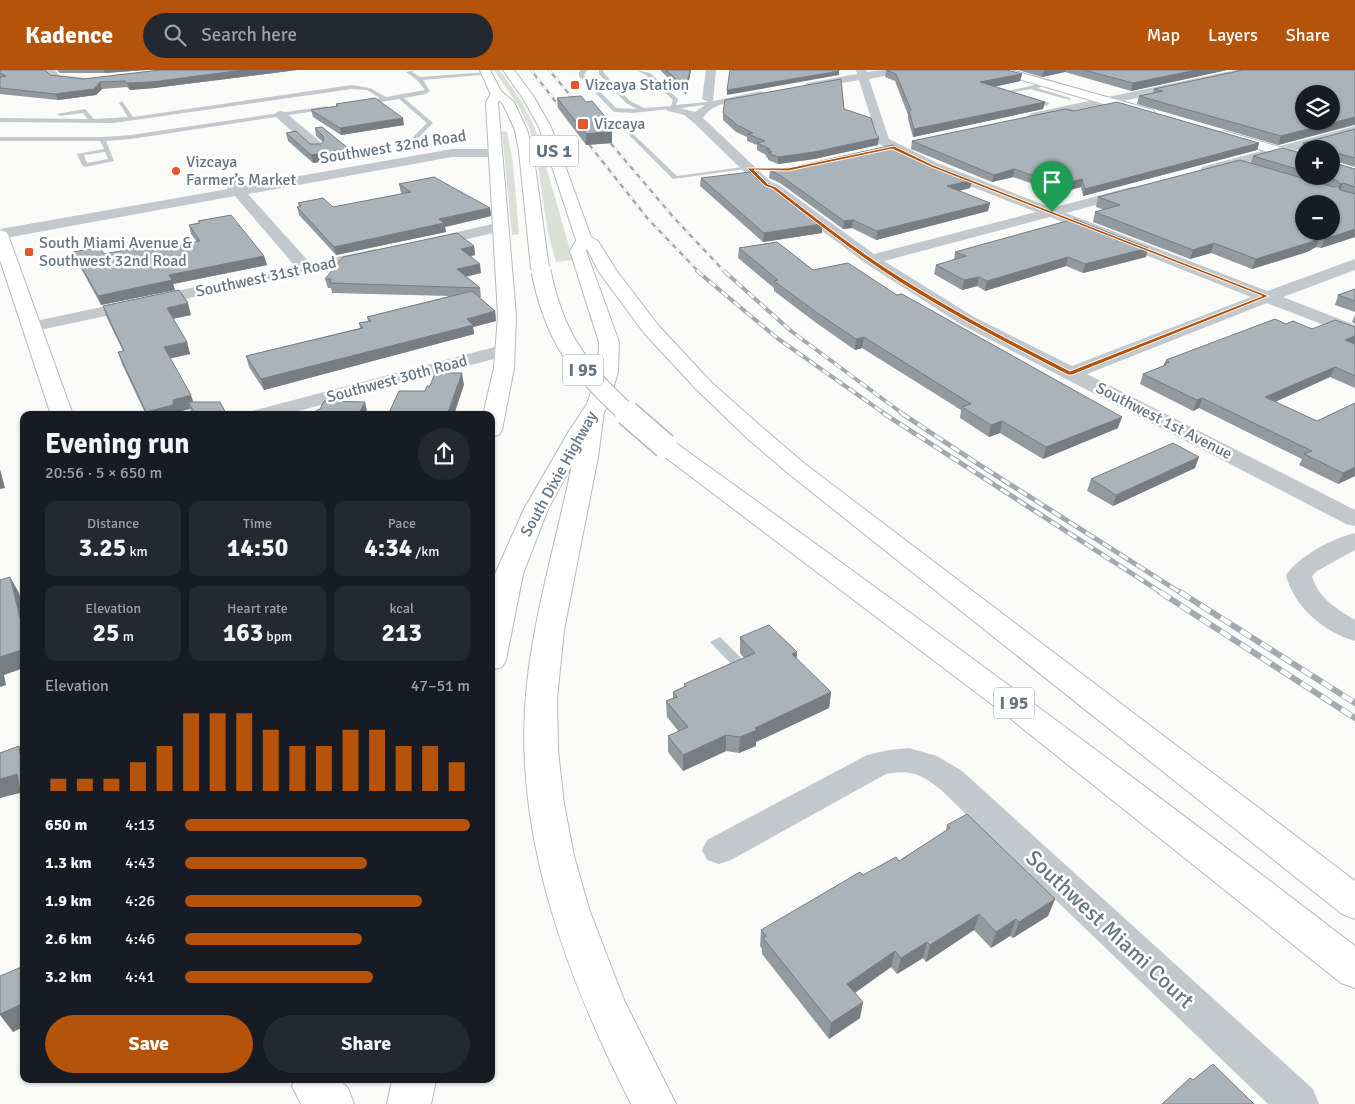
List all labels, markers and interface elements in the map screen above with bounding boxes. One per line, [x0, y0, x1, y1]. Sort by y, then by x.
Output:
search box [143, 13, 493, 58]
text: Kadence [25, 20, 113, 50]
icon: search [161, 21, 189, 49]
text: Search here [201, 23, 297, 47]
text: Map [1147, 24, 1180, 46]
text: Layers [1208, 24, 1258, 46]
text: Share [1286, 24, 1330, 46]
place label: Vizcaya Station [585, 75, 689, 95]
marker: Vizcaya Station [569, 79, 581, 91]
map controls [1295, 85, 1340, 240]
button: layers [1295, 85, 1340, 130]
place label: Vizcaya [594, 114, 645, 134]
marker: Vizcaya [576, 117, 590, 131]
street label: Southwest 32nd Road [318, 126, 468, 168]
road number: US 1 [530, 136, 578, 166]
button: + [1295, 140, 1340, 185]
place label: Vizcaya Farmer’s Market [186, 152, 297, 190]
pin [1031, 161, 1073, 212]
marker: Vizcaya Farmer’s Market [170, 165, 182, 177]
icon: arrive [1038, 168, 1066, 196]
button: − [1295, 195, 1340, 240]
place label: South Miami Avenue & Southwest 32nd Road [39, 233, 192, 271]
marker: South Miami Avenue & Southwest 32nd Road [23, 246, 35, 258]
street label: Southwest 31st Road [194, 252, 338, 302]
street label: Southwest 30th Road [324, 351, 470, 407]
road number: I 95 [563, 354, 603, 386]
street label: Southwest 1st Avenue [1092, 378, 1236, 464]
street label: South Dixie Highway [516, 407, 602, 540]
text: Evening run [45, 427, 190, 461]
button: share [418, 428, 470, 480]
text: 20:56 · 5 × 650 m [45, 463, 162, 483]
text: Distance [87, 515, 139, 532]
text: Time [243, 515, 272, 532]
text: Pace [388, 515, 416, 532]
text: 3.25 [79, 532, 126, 563]
text: 14:50 [227, 532, 288, 563]
text: 4:34 [364, 532, 412, 563]
text: km [126, 543, 148, 560]
text: /km [412, 543, 439, 560]
text: Elevation [85, 600, 141, 617]
text: Heart rate [227, 600, 288, 617]
text: kcal [390, 600, 414, 617]
text: 25 [93, 617, 120, 648]
text: 163 [223, 617, 263, 648]
text: 213 [382, 617, 422, 648]
text: m [120, 628, 134, 645]
text: bpm [263, 628, 292, 645]
text: Elevation [45, 676, 109, 696]
text: 47–51 m [411, 676, 470, 696]
road number: I 95 [994, 688, 1034, 718]
text: 650 m [45, 815, 87, 835]
text: 4:13 [125, 815, 155, 835]
street label: Southwest Miami Court [1020, 844, 1200, 1014]
text: 1.3 km [45, 853, 92, 873]
text: 4:43 [125, 853, 155, 873]
text: 1.9 km [45, 891, 92, 911]
text: 4:26 [125, 891, 155, 911]
text: 2.6 km [45, 929, 92, 949]
text: 4:46 [125, 929, 155, 949]
text: 3.2 km [45, 967, 92, 987]
text: 4:41 [125, 967, 155, 987]
button: Save [45, 1015, 253, 1073]
button: Share [263, 1015, 470, 1073]

